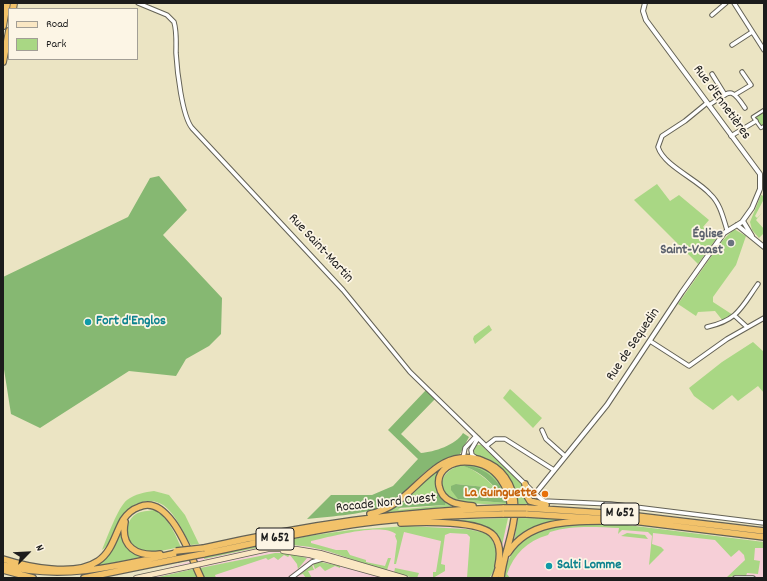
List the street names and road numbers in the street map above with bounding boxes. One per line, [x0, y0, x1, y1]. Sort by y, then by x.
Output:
street label: Rue d'Ennetières [688, 62, 754, 144]
street label: Rue Saint-Martin [284, 211, 356, 287]
street label: Rue de Sequedin [603, 305, 665, 385]
street label: Rocade Nord Ouest [335, 490, 437, 518]
road number: M 652 [601, 503, 639, 525]
road number: M 652 [256, 528, 294, 550]

